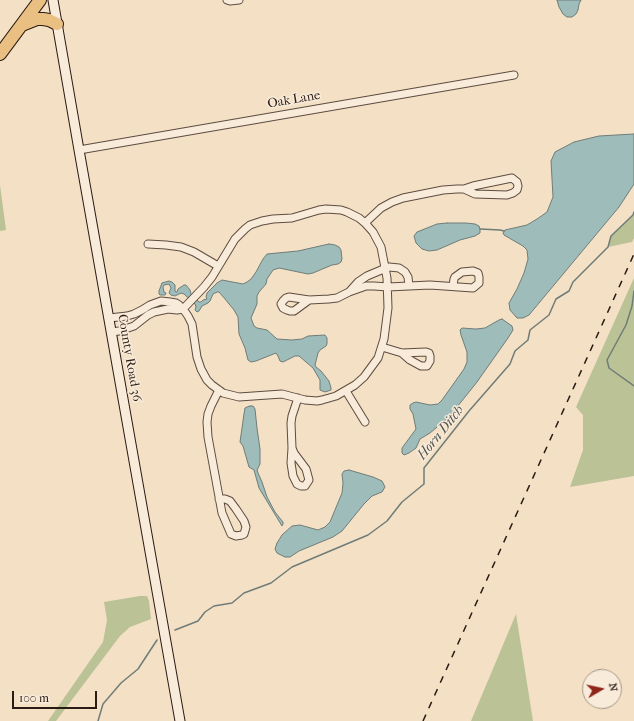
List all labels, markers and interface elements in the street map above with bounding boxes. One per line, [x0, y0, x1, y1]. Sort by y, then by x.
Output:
street label: Oak Lane [266, 88, 322, 112]
street label: County Road 36 [114, 313, 144, 403]
water label: Horn Ditch [414, 403, 468, 463]
north arrow [582, 669, 622, 709]
text: N [606, 682, 620, 692]
scale bar [14, 683, 99, 709]
text: 100 m [19, 691, 49, 705]

